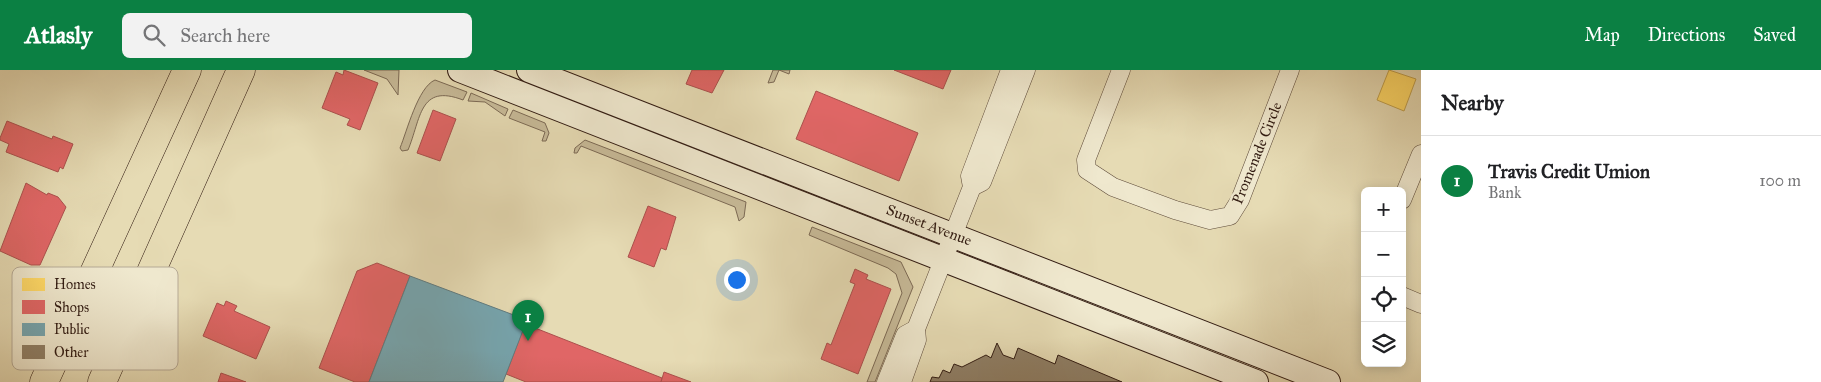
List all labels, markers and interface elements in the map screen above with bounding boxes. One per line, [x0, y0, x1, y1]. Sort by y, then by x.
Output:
search box [122, 13, 472, 58]
text: Atlasly [25, 20, 92, 50]
icon: search [140, 21, 168, 49]
text: Search here [180, 24, 270, 47]
text: Map [1584, 24, 1620, 46]
text: Directions [1648, 24, 1725, 46]
text: Saved [1753, 24, 1796, 46]
text: Nearby [1441, 90, 1504, 116]
street label: Promenade Circle [1228, 99, 1286, 207]
text: Travis Credit Umion [1488, 160, 1650, 183]
text: 1 [1454, 171, 1460, 190]
text: 100 m [1759, 171, 1801, 190]
text: Bank [1488, 183, 1521, 202]
map controls [1361, 187, 1406, 367]
button: + [1361, 187, 1406, 232]
street label: Sunset Avenue [884, 200, 974, 250]
button: − [1361, 232, 1406, 277]
legend [12, 267, 178, 370]
your location [724, 267, 750, 293]
text: Homes [54, 276, 96, 293]
button: locate [1361, 277, 1406, 322]
text: Shops [54, 299, 89, 316]
pin: 1 [512, 300, 544, 341]
text: Public [54, 321, 90, 338]
button: layers [1361, 322, 1406, 367]
text: Other [54, 344, 89, 361]

